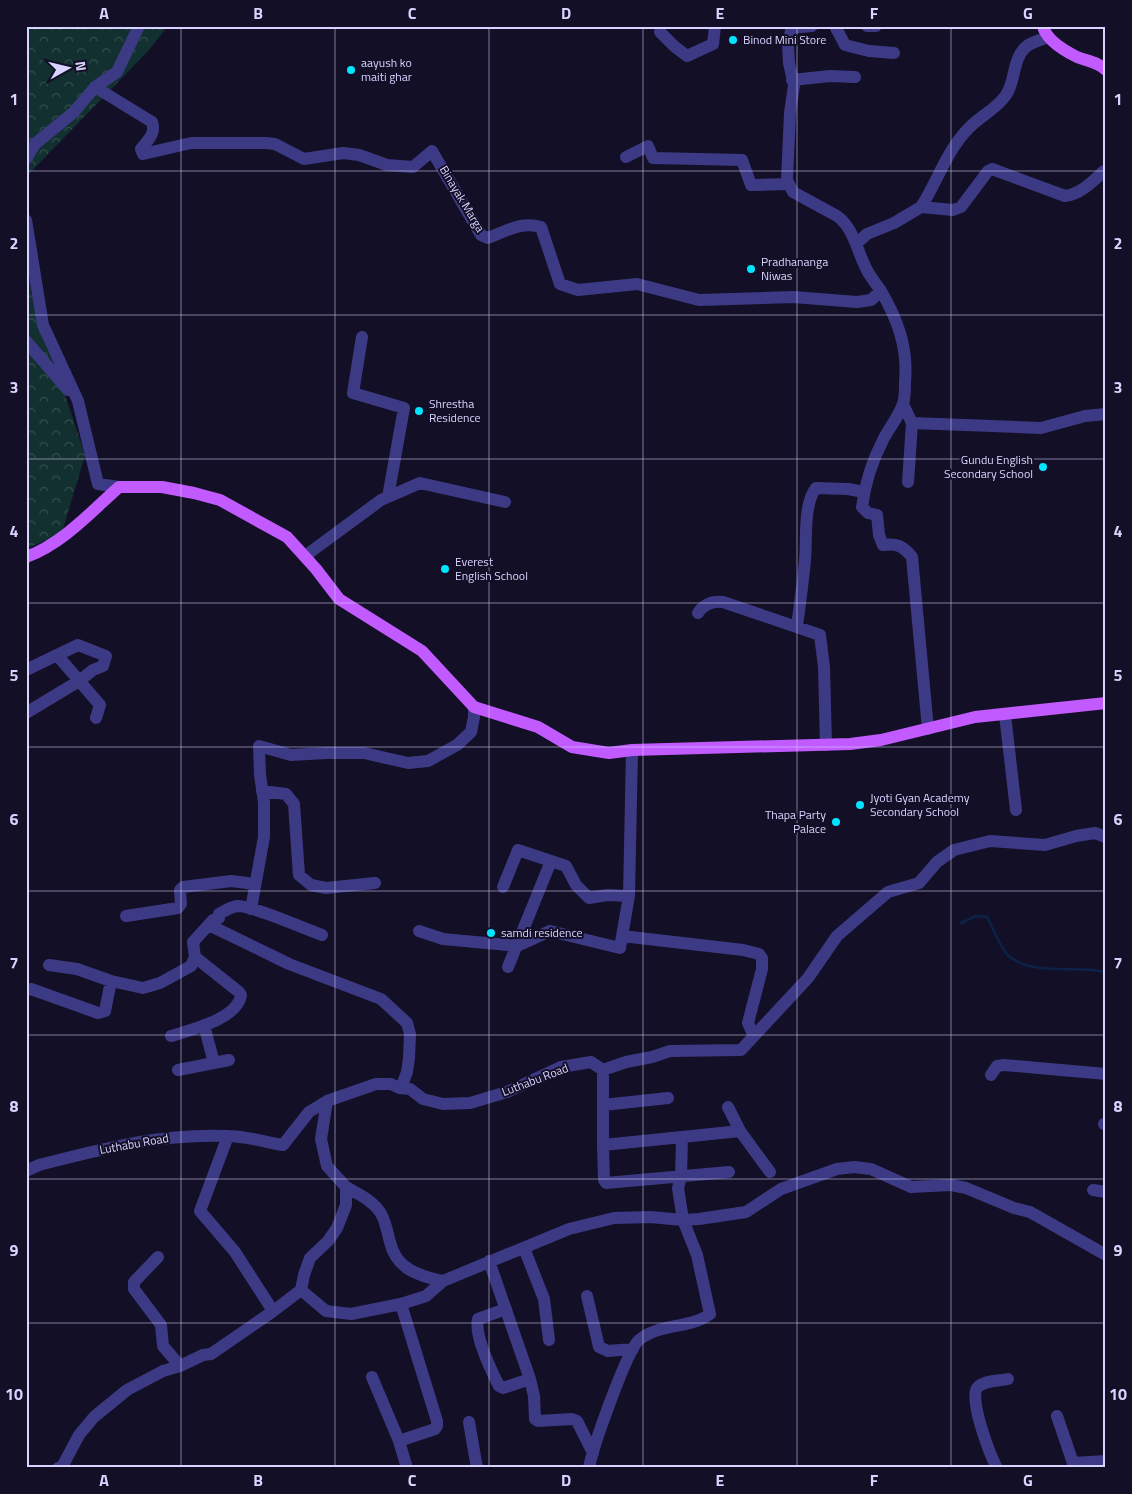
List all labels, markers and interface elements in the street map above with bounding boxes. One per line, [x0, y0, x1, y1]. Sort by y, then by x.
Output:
text: A [99, 1, 109, 25]
text: B [253, 1, 263, 25]
text: C [408, 1, 417, 25]
text: D [561, 1, 571, 25]
text: E [716, 1, 725, 25]
text: F [870, 1, 879, 25]
text: G [1023, 1, 1033, 25]
place label: Binod Mini Store [743, 30, 826, 49]
marker: Binod Mini Store [727, 34, 739, 46]
north arrow [42, 42, 92, 92]
place label: aayush ko maiti ghar [361, 53, 412, 86]
text: N [70, 60, 92, 72]
marker: aayush ko maiti ghar [345, 64, 357, 76]
text: 1 [10, 87, 18, 111]
text: 1 [1114, 87, 1122, 111]
street label: Binayak Marga [435, 162, 490, 236]
text: 2 [10, 231, 18, 255]
text: 2 [1114, 231, 1122, 255]
place label: Pradhananga Niwas [761, 252, 828, 285]
marker: Pradhananga Niwas [745, 263, 757, 275]
text: 3 [10, 375, 18, 399]
text: 3 [1114, 375, 1122, 399]
place label: Shrestha Residence [429, 394, 481, 427]
marker: Shrestha Residence [413, 405, 425, 417]
place label: Gundu English Secondary School [944, 450, 1033, 483]
marker: Gundu English Secondary School [1037, 461, 1049, 473]
text: 4 [10, 519, 19, 543]
text: 4 [1114, 519, 1123, 543]
place label: Everest English School [455, 552, 528, 585]
marker: Everest English School [439, 563, 451, 575]
text: 5 [10, 663, 19, 687]
text: 5 [1114, 663, 1123, 687]
place label: Jyoti Gyan Academy Secondary School [870, 788, 970, 821]
marker: Jyoti Gyan Academy Secondary School [854, 799, 866, 811]
place label: Thapa Party Palace [765, 805, 826, 838]
text: 6 [10, 807, 19, 831]
text: 6 [1114, 807, 1123, 831]
marker: Thapa Party Palace [830, 816, 842, 828]
place label: samdi residence [501, 923, 583, 942]
marker: samdi residence [485, 927, 497, 939]
text: 7 [10, 951, 18, 975]
text: 7 [1114, 951, 1122, 975]
street label: Luthabu Road [499, 1058, 571, 1101]
text: 8 [10, 1094, 19, 1118]
text: 8 [1114, 1094, 1123, 1118]
street label: Luthabu Road [98, 1128, 170, 1159]
text: 9 [10, 1238, 19, 1262]
text: 9 [1114, 1238, 1123, 1262]
text: 10 [5, 1382, 23, 1406]
text: 10 [1109, 1382, 1127, 1406]
text: A [99, 1468, 109, 1492]
text: B [253, 1468, 263, 1492]
text: C [408, 1468, 417, 1492]
text: D [561, 1468, 571, 1492]
text: E [716, 1468, 725, 1492]
text: F [870, 1468, 879, 1492]
text: G [1023, 1468, 1033, 1492]

